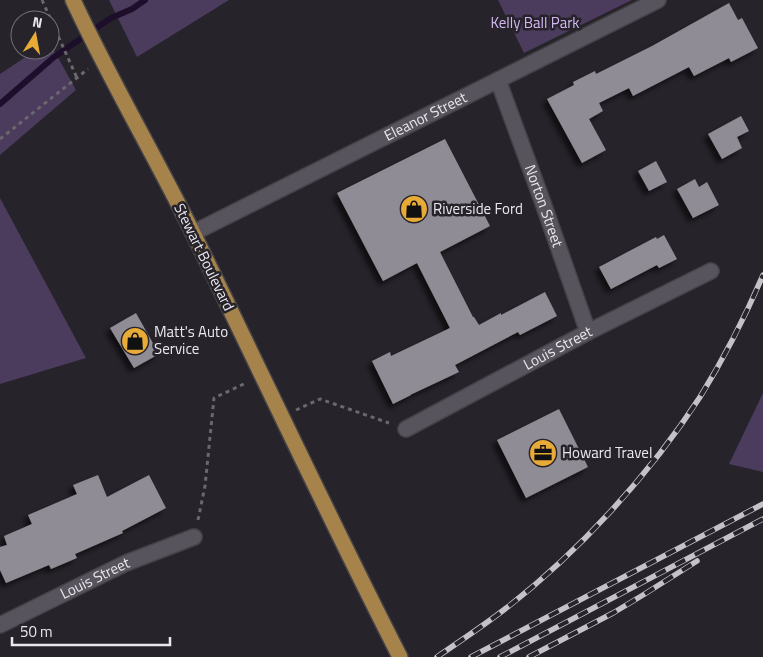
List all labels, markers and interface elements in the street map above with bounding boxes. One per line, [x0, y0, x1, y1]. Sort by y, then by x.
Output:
north arrow [10, 10, 60, 60]
text: N [31, 11, 44, 33]
park label: Kelly Ball Park [490, 11, 580, 34]
street label: Eleanor Street [380, 85, 471, 147]
street label: Norton Street [519, 161, 570, 251]
shop icon: Riverside Ford [399, 194, 429, 224]
place label: Riverside Ford [433, 197, 523, 220]
street label: Stewart Boulevard [168, 199, 240, 314]
street label: Louis Street [519, 319, 597, 376]
place label: Matt's Auto Service [154, 320, 228, 360]
shop icon: Matt's Auto Service [120, 326, 150, 356]
office icon: Howard Travel [528, 438, 558, 468]
place label: Howard Travel [562, 441, 652, 464]
street label: Louis Street [56, 550, 134, 605]
scale bar [12, 614, 170, 646]
text: 50 m [20, 620, 53, 643]

